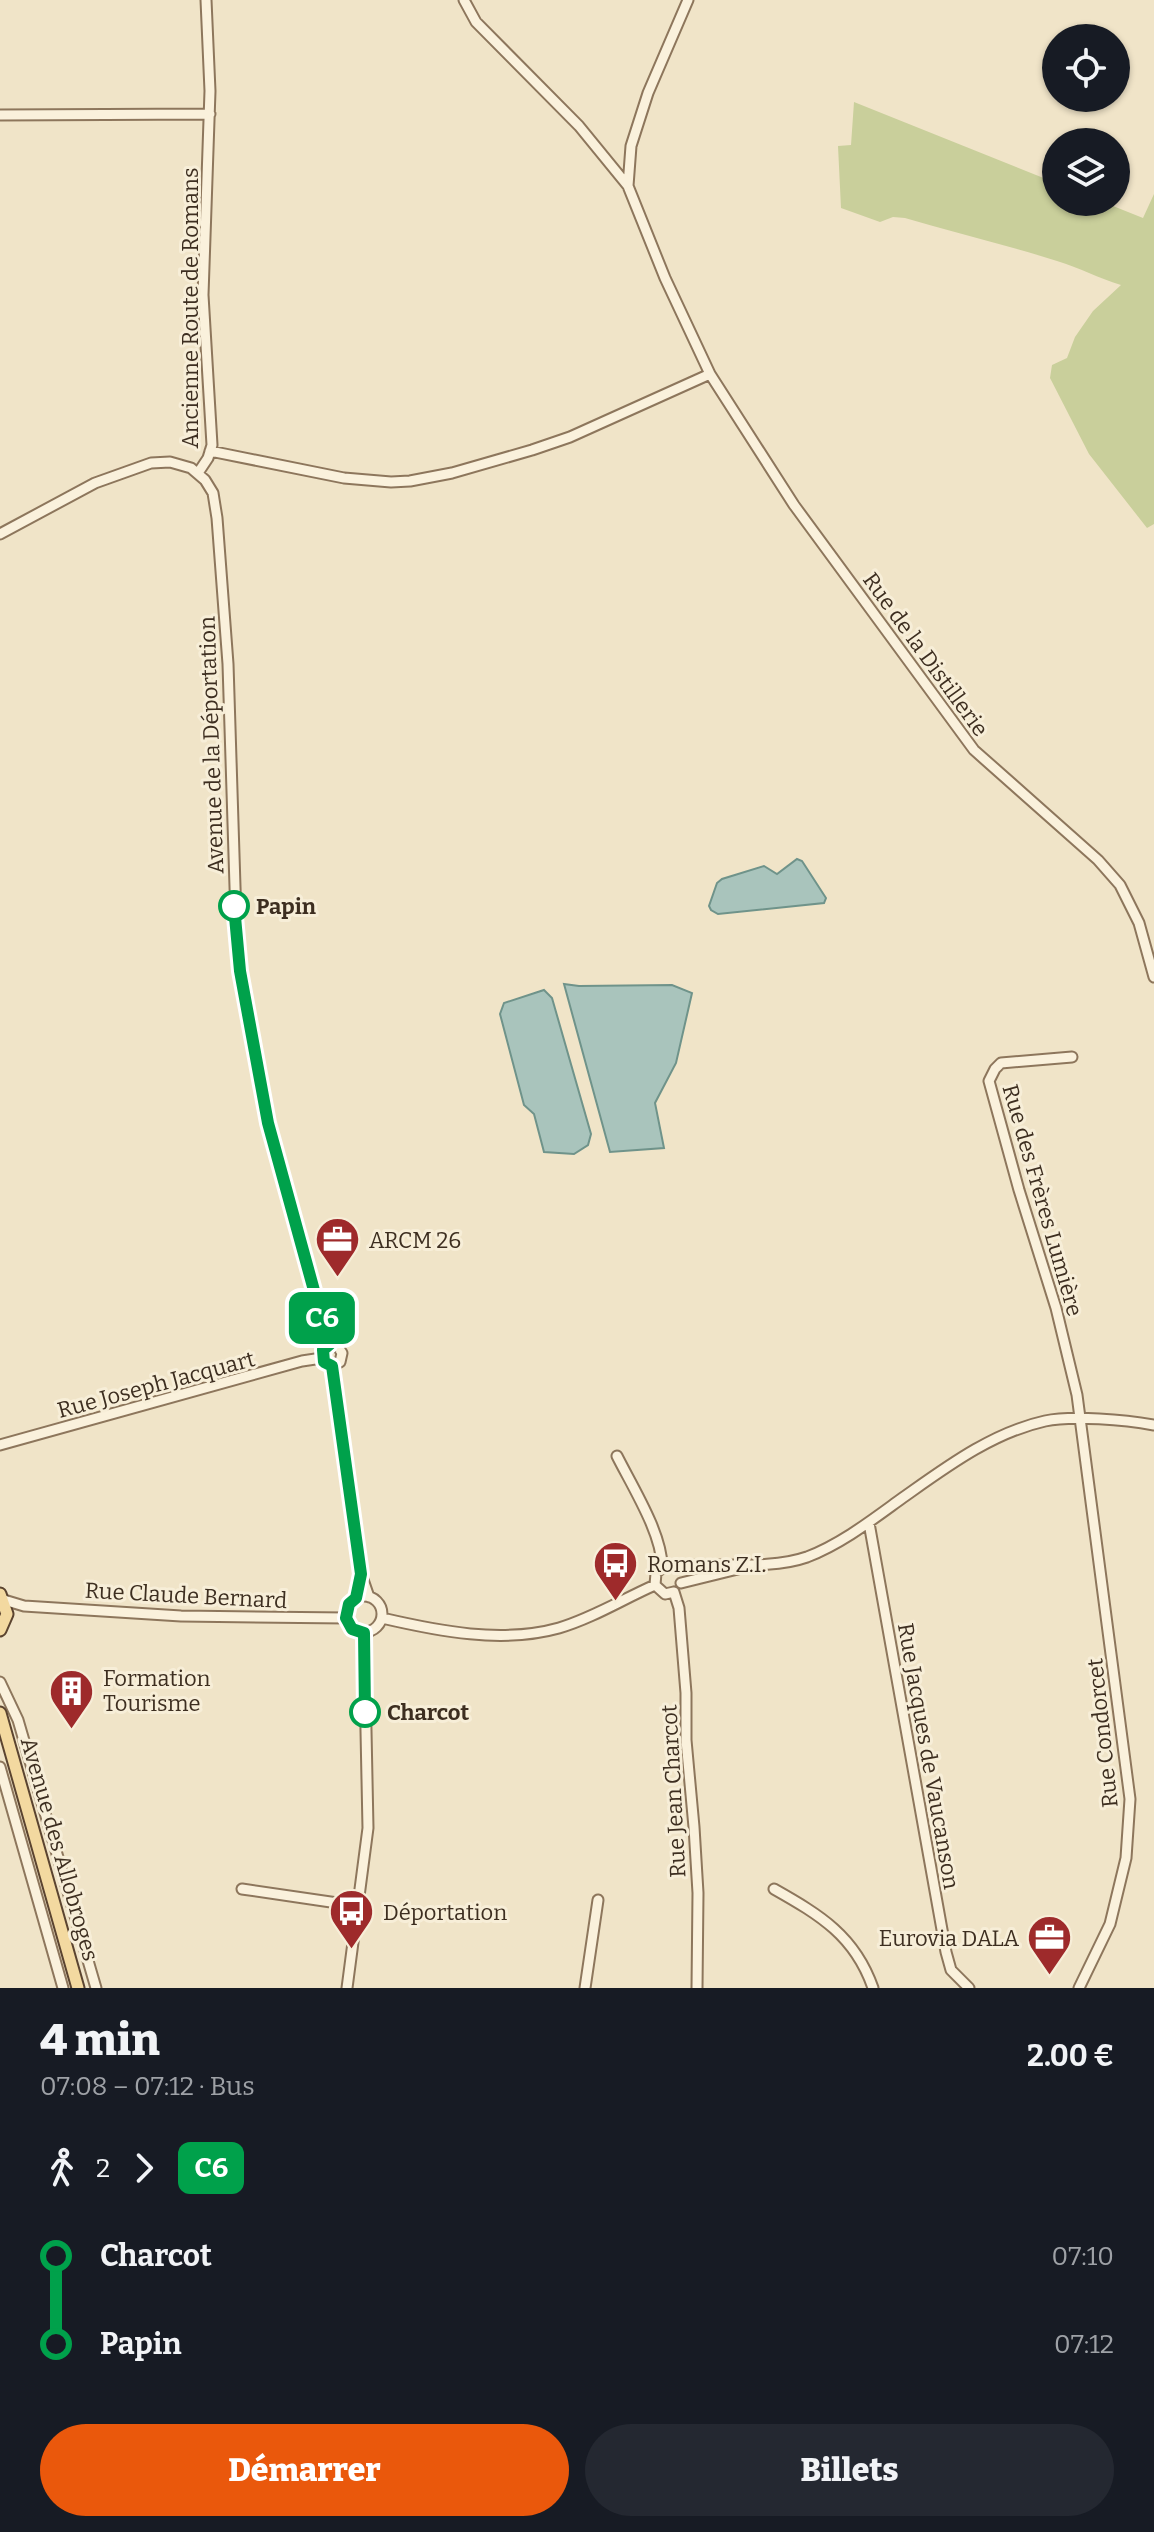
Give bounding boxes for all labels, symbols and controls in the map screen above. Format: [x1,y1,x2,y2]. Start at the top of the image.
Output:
map controls [1042,24,1130,216]
button: locate [1042,24,1130,112]
button: layers [1042,128,1130,216]
street label: Ancienne Route de Romans [177,168,204,448]
street label: Rue de la Distillerie [857,567,994,741]
street label: Avenue de la Déportation [194,616,229,874]
marker: Papin [219,891,249,921]
place label: Papin [256,893,316,920]
street label: Rue des Frères Lumière [996,1081,1089,1319]
office icon: ARCM 26 [314,1216,362,1279]
place label: ARCM 26 [369,1227,461,1254]
line badge: C6 [286,1292,358,1344]
text: C6 [305,1301,339,1334]
street label: Rue Joseph Jacquart [54,1345,258,1424]
bus stop icon: Romans Z.I. [592,1540,640,1603]
place label: Romans Z.I. [647,1551,766,1578]
street label: Rue Claude Bernard [84,1577,288,1614]
street label: Rue Jacques de Vaucanson [892,1621,965,1891]
street label: Rue Condorcet [1081,1657,1124,1809]
place label: Formation Tourisme [103,1665,211,1717]
building icon: Formation Tourisme [48,1667,96,1730]
marker: Charcot [350,1697,380,1727]
place label: Charcot [387,1699,469,1726]
street label: Rue Jean Charcot [655,1704,692,1878]
street label: Avenue des Allobroges [15,1734,104,1964]
bus stop icon: Déportation [328,1888,376,1951]
place label: Déportation [383,1899,507,1926]
office icon: Eurovia DALA [1026,1914,1074,1977]
place label: Eurovia DALA [879,1925,1019,1952]
text: 4 min [40,2014,160,2067]
text: 2.00 € [1027,2038,1114,2074]
text: 07:08 – 07:12 · Bus [40,2071,255,2102]
icon: walk [40,2146,84,2190]
icon: forward [122,2146,166,2190]
text: C6 [194,2151,228,2184]
text: 2 [96,2153,110,2184]
text: Charcot [100,2238,212,2274]
text: 07:10 [1052,2241,1114,2272]
text: Papin [100,2326,182,2362]
text: 07:12 [1054,2329,1114,2360]
button: Démarrer [40,2424,569,2516]
button: Billets [585,2424,1114,2516]

